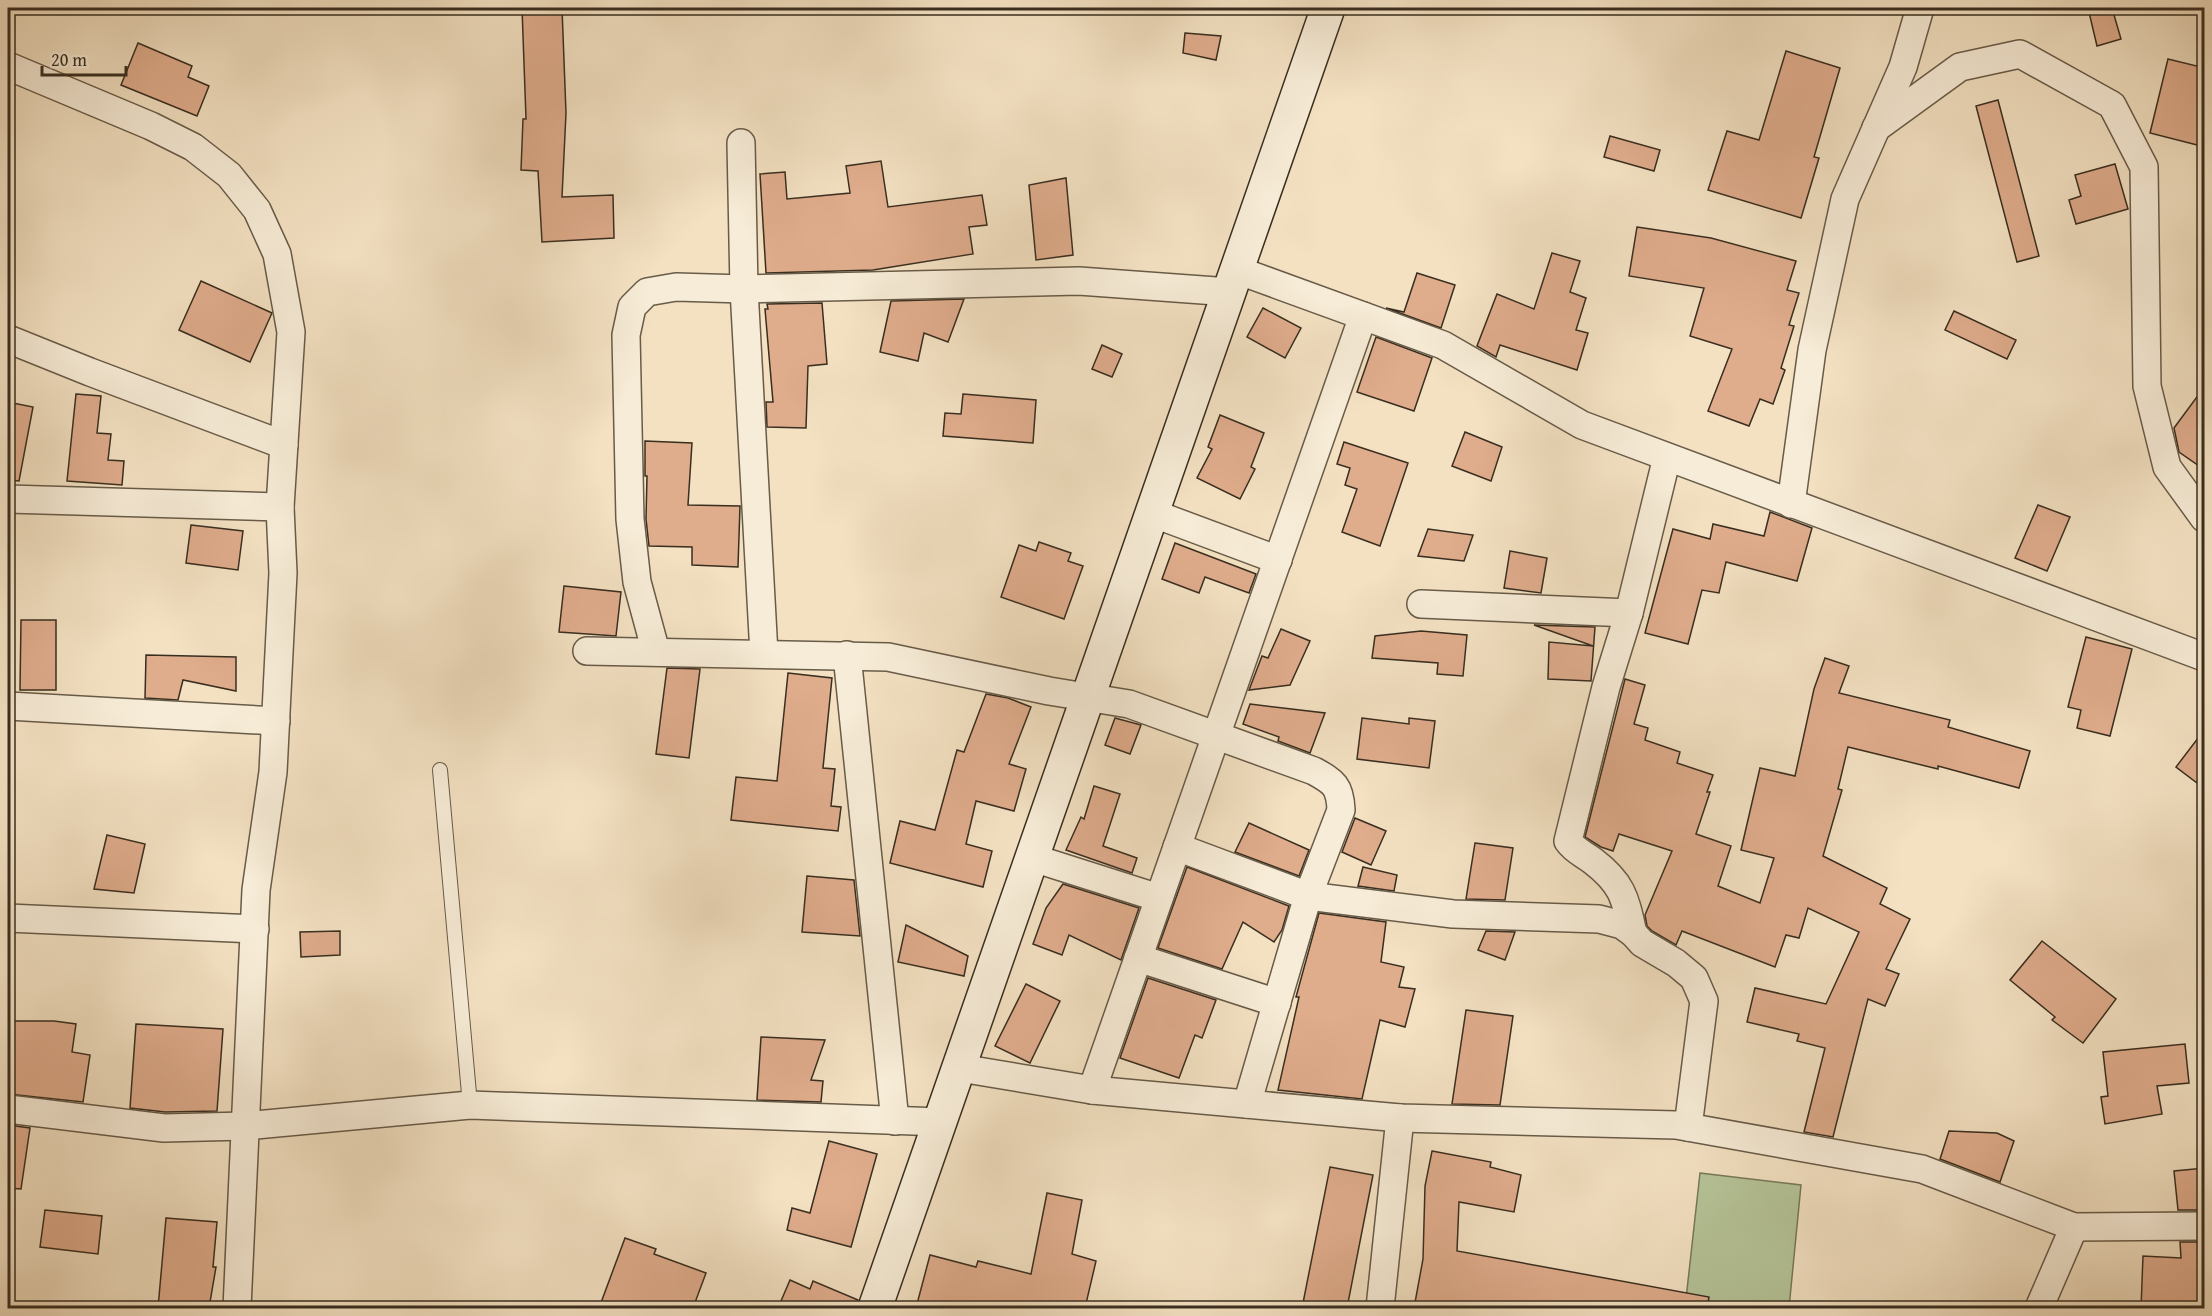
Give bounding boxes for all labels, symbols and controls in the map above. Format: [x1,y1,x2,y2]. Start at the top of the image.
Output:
scale bar [42,39,126,77]
text: 20 m [51,46,87,73]

